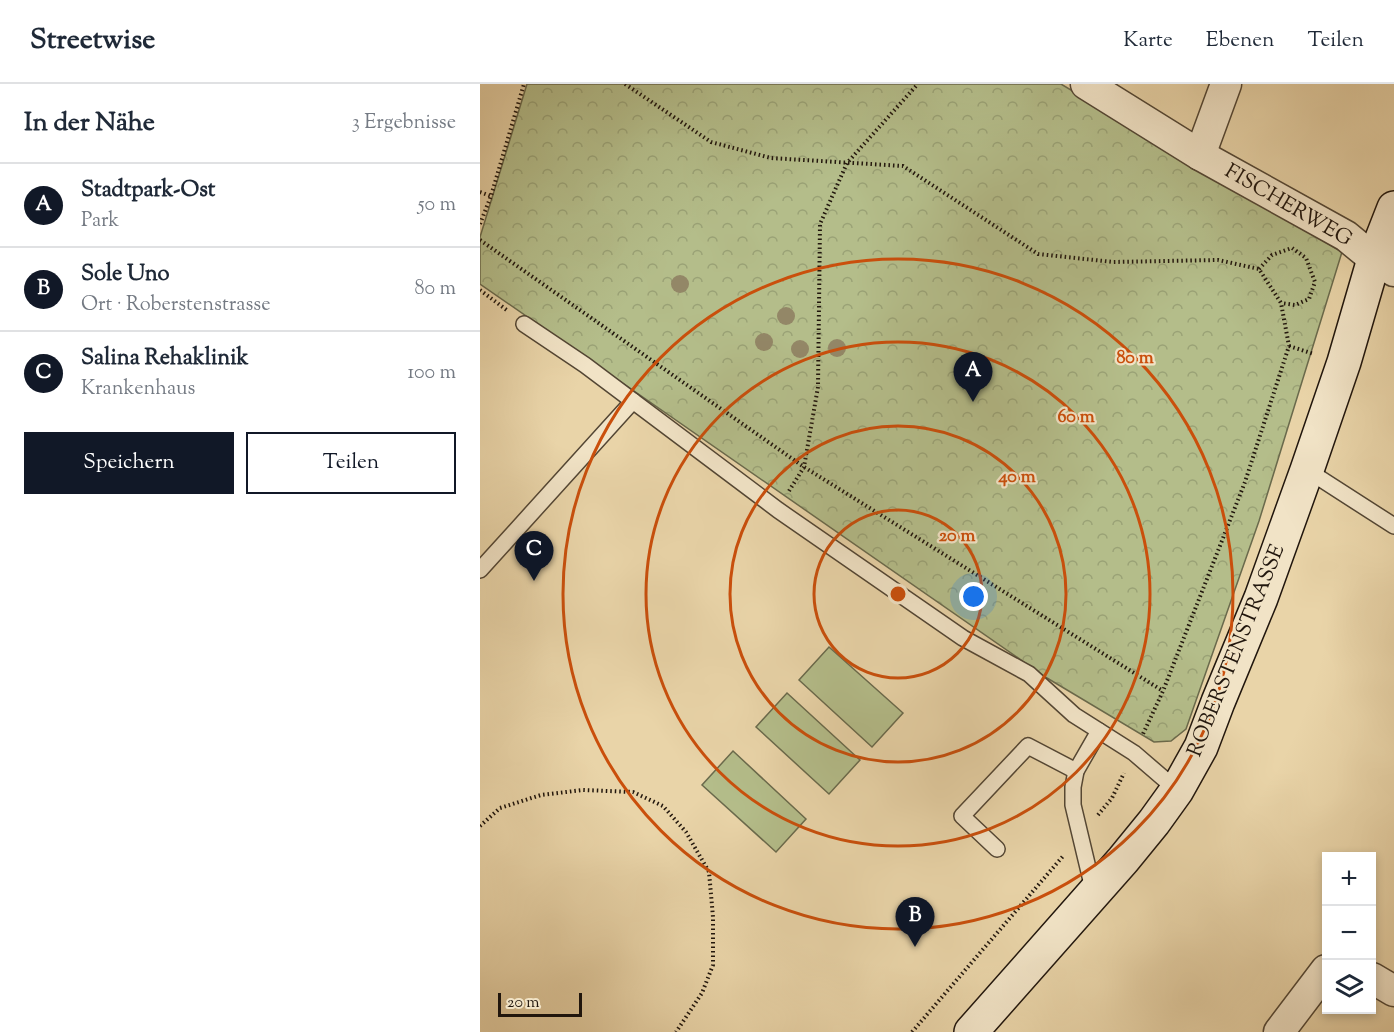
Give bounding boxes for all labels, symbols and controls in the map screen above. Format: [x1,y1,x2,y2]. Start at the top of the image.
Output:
text: Streetwise [30,21,155,61]
text: Karte [1123,26,1173,56]
text: Ebenen [1206,26,1274,56]
text: Teilen [1307,26,1364,56]
text: In der Nähe [24,105,155,142]
text: 3 Ergebnisse [352,109,456,138]
street label: FISCHERWEG [1219,157,1357,255]
text: Stadtpark-Ost [81,175,215,207]
text: A [35,191,52,220]
text: 50 m [418,191,456,220]
text: Park [81,207,119,236]
text: Sole Uno [81,259,170,291]
text: B [37,275,50,304]
text: 80 m [415,275,456,304]
text: Ort · Roberstenstrasse [81,291,271,320]
text: Salina Rehaklinik [81,343,248,375]
text: 80 m [1116,346,1154,372]
pin: A [954,352,992,402]
text: C [35,359,52,388]
text: 100 m [407,359,456,388]
text: Krankenhaus [81,375,195,404]
text: 60 m [1057,405,1095,431]
button: Speichern [24,432,234,494]
button: Teilen [246,432,456,494]
text: 40 m [997,465,1036,491]
text: 20 m [939,524,975,550]
pin: C [514,532,554,581]
street label: ROBERSTENSTRASSE [1181,540,1293,762]
your location [959,582,988,611]
centre of rings [888,584,908,604]
map controls [1322,852,1376,1014]
button: + [1322,852,1376,906]
pin: B [896,898,934,947]
button: − [1322,906,1376,960]
button: layers [1322,960,1376,1014]
scale bar [498,990,582,1018]
text: 20 m [507,992,540,1015]

